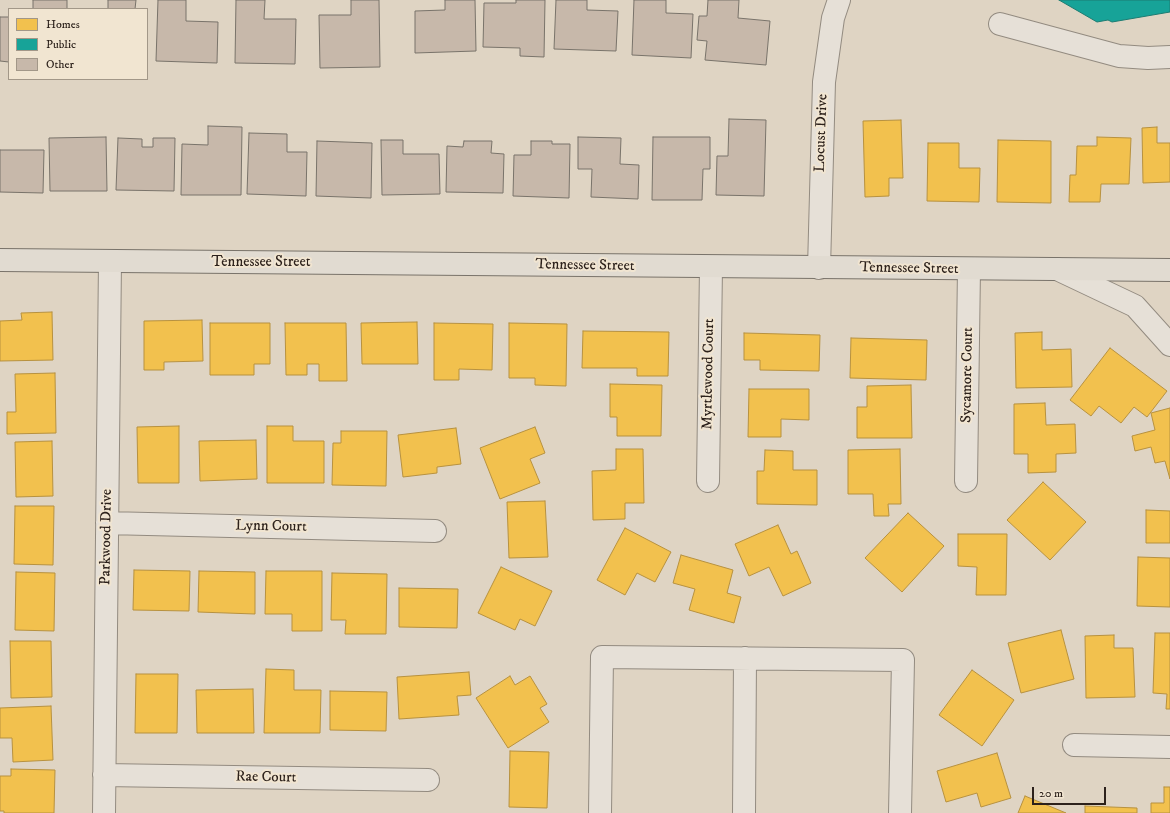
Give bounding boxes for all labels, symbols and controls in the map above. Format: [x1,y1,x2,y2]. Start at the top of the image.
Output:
legend [8,8,148,80]
text: Homes [46,17,80,32]
text: Public [46,37,76,52]
text: Other [46,57,74,72]
street label: Locust Drive [812,94,832,172]
street label: Tennessee Street [211,254,311,272]
street label: Tennessee Street [535,256,635,276]
street label: Tennessee Street [859,259,959,279]
street label: Myrtlewood Court [699,318,719,430]
street label: Sycamore Court [958,327,978,423]
street label: Parkwood Drive [97,489,117,585]
street label: Lynn Court [235,517,307,537]
street label: Rae Court [236,768,296,788]
scale bar [1034,779,1108,805]
text: 20 m [1039,786,1063,801]

